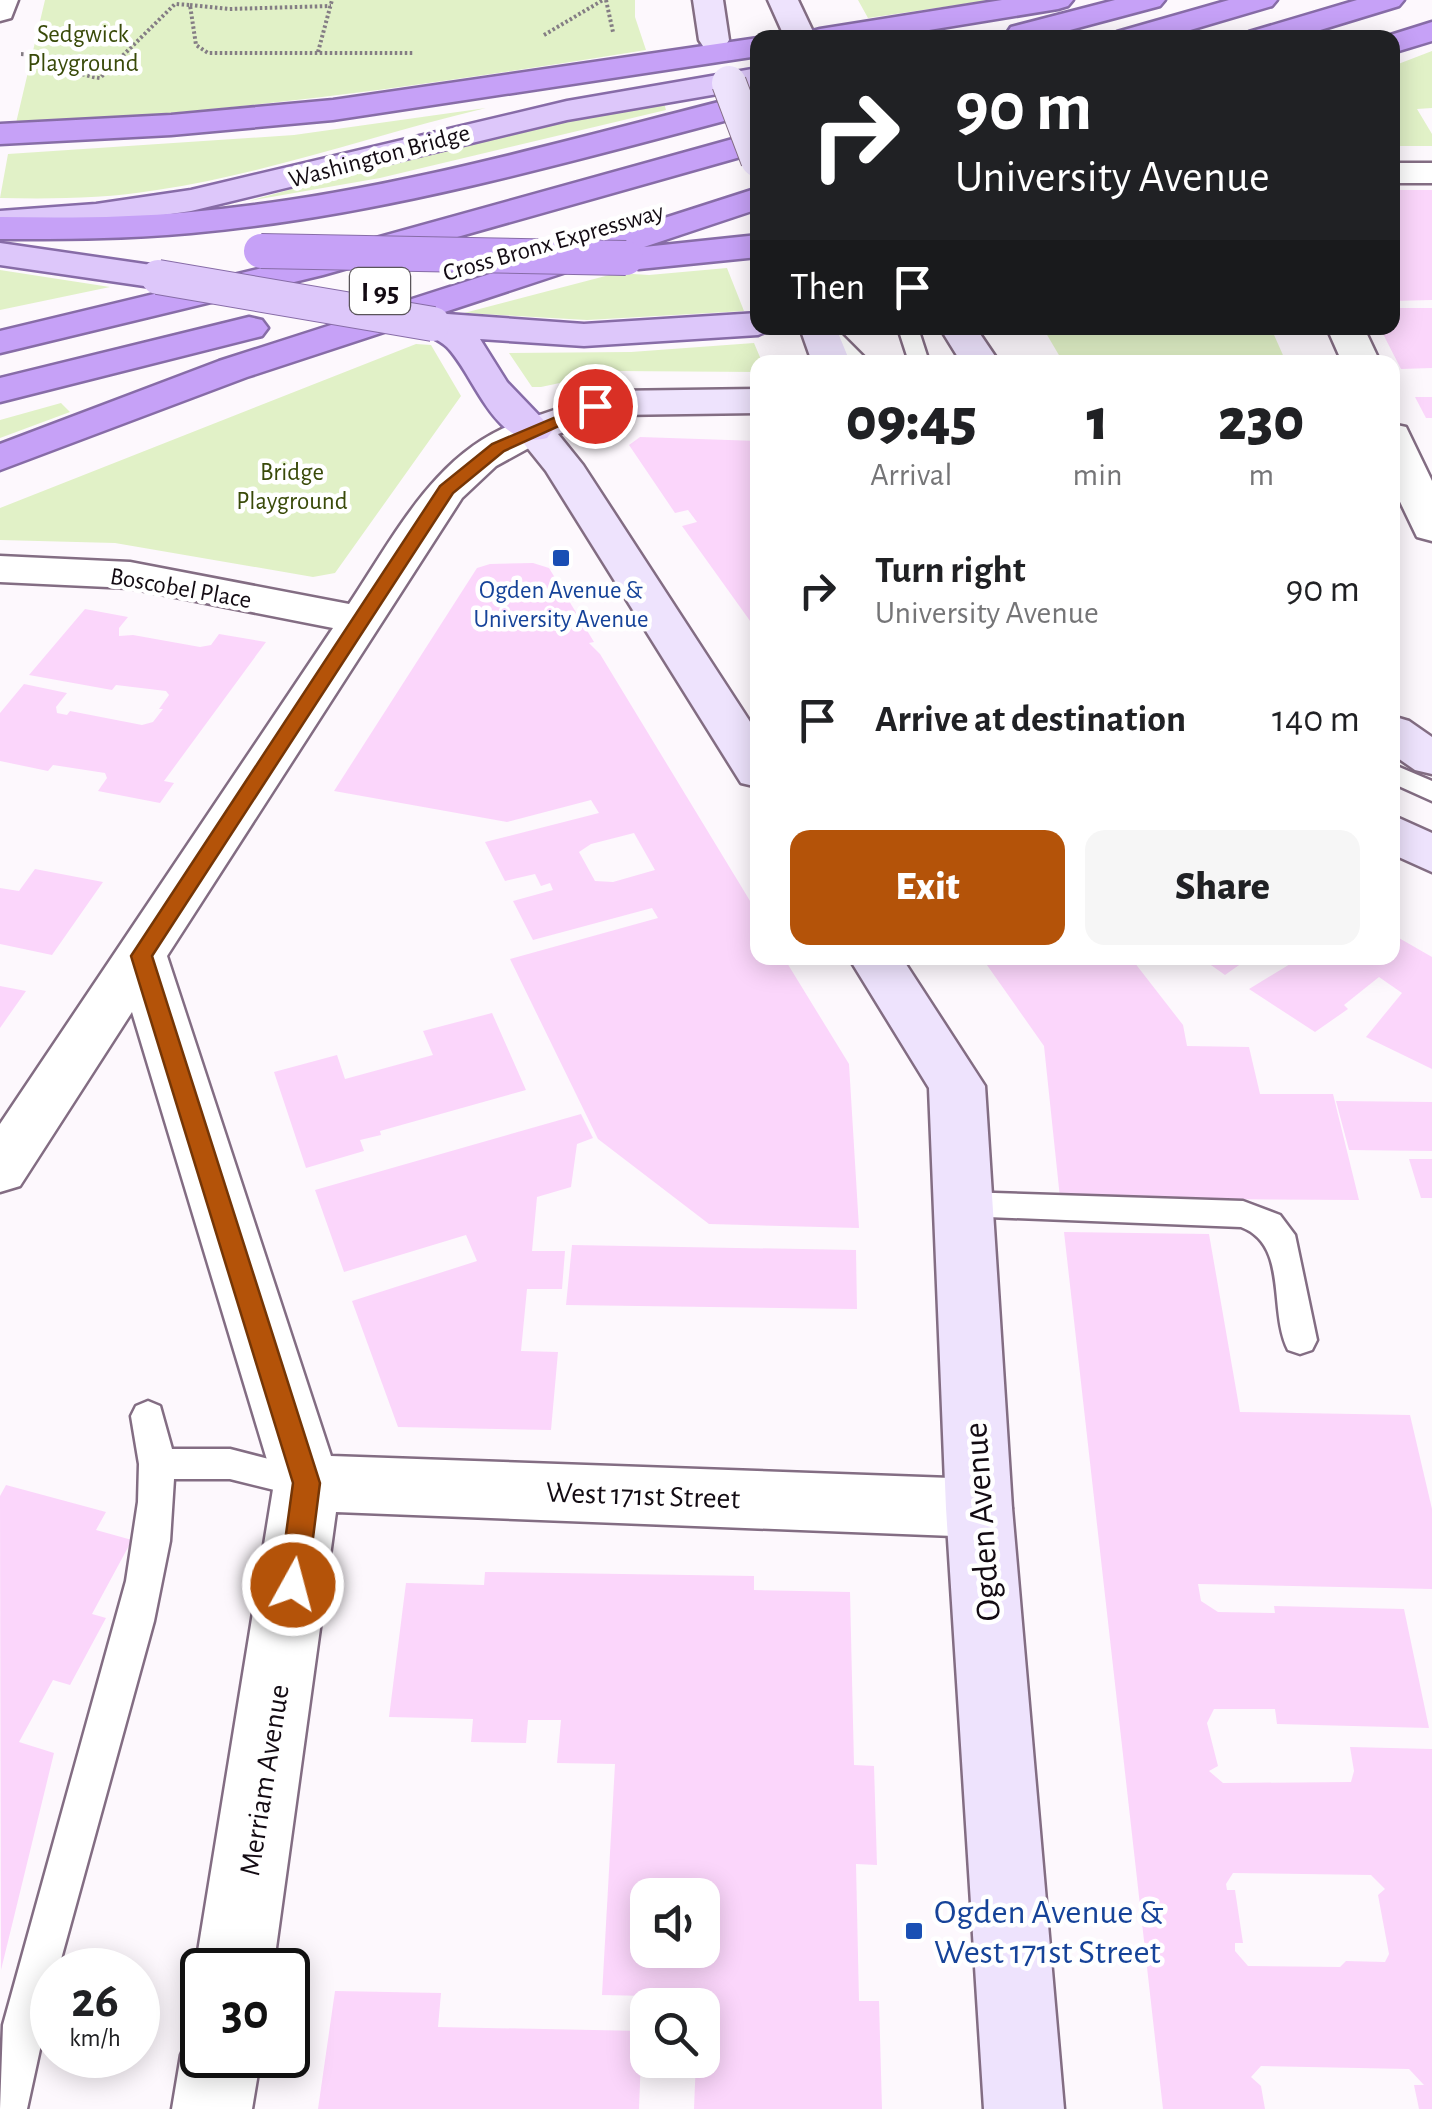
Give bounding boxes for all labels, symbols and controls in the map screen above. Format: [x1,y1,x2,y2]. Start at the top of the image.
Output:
park label: Sedgwick Playground [27,22,139,76]
icon: right [790,70,920,200]
text: 90 m [955,73,1092,143]
street label: Washington Bridge [286,120,473,193]
text: University Avenue [955,155,1270,200]
street label: Cross Bronx Expressway [440,199,667,286]
icon: arrive [885,260,940,315]
road number: I 95 [350,268,410,314]
text: Then [790,269,865,307]
pin [553,364,638,449]
icon: arrive [568,379,623,434]
text: 09:45 [846,391,977,451]
text: 1 [1086,391,1109,451]
text: 230 [1218,391,1304,451]
text: Arrival [870,459,952,491]
text: min [1073,459,1122,491]
text: m [1248,459,1274,491]
park label: Bridge Playground [236,460,348,514]
marker: Ogden Avenue & University Avenue [550,547,572,569]
text: Turn right [875,552,1025,590]
icon: right [790,563,845,618]
street label: Boscobel Place [108,564,253,613]
text: 90 m [1285,571,1360,609]
place label: Ogden Avenue & University Avenue [474,578,648,632]
text: University Avenue [875,597,1099,629]
icon: arrive [790,693,845,748]
text: Arrive at destination [875,701,1186,739]
text: 140 m [1272,701,1360,739]
button: Exit [790,830,1065,945]
button: Share [1085,830,1360,945]
street label: Ogden Avenue [958,1421,1007,1623]
street label: West 171st Street [545,1478,741,1514]
position arrow [241,1533,345,1637]
street label: Merriam Avenue [235,1682,295,1878]
map controls [630,1878,720,2078]
button: sound [630,1878,720,1968]
place label: Ogden Avenue & West 171st Street [934,1895,1163,1970]
marker: Ogden Avenue & West 171st Street [903,1920,925,1942]
speed limit sign: 30 [180,1948,310,2078]
text: 26 [71,1976,119,2026]
button: search [630,1988,720,2078]
text: km/h [69,2026,121,2051]

